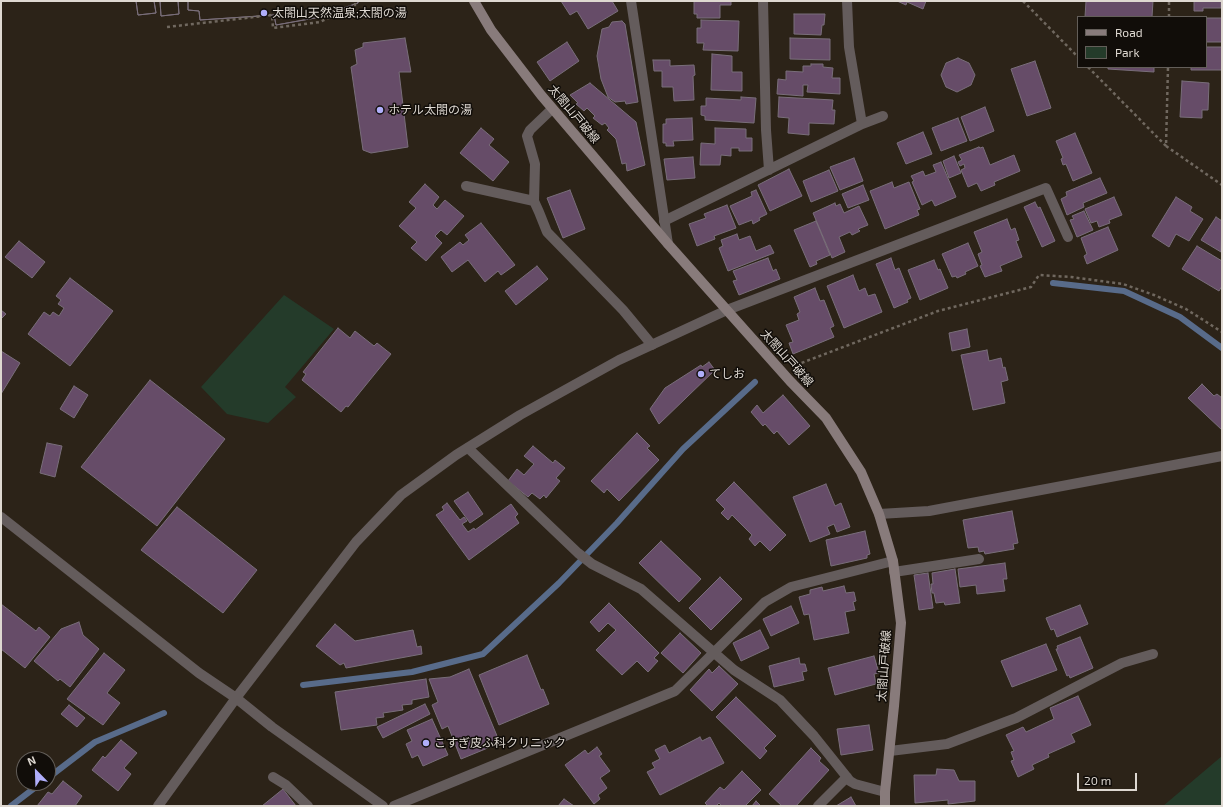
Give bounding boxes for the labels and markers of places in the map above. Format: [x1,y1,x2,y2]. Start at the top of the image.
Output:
place label: 太閤山天然温泉;太閤の湯 [272,6,407,20]
marker: 太閤山天然温泉;太閤の湯 [259,8,269,18]
place label: ホテル太閤の湯 [388,103,472,117]
marker: ホテル太閤の湯 [375,105,385,115]
place label: てしお [709,367,745,381]
marker: てしお [696,369,706,379]
place label: こすぎ皮ふ科クリニック [434,736,566,750]
marker: こすぎ皮ふ科クリニック [421,738,431,748]

